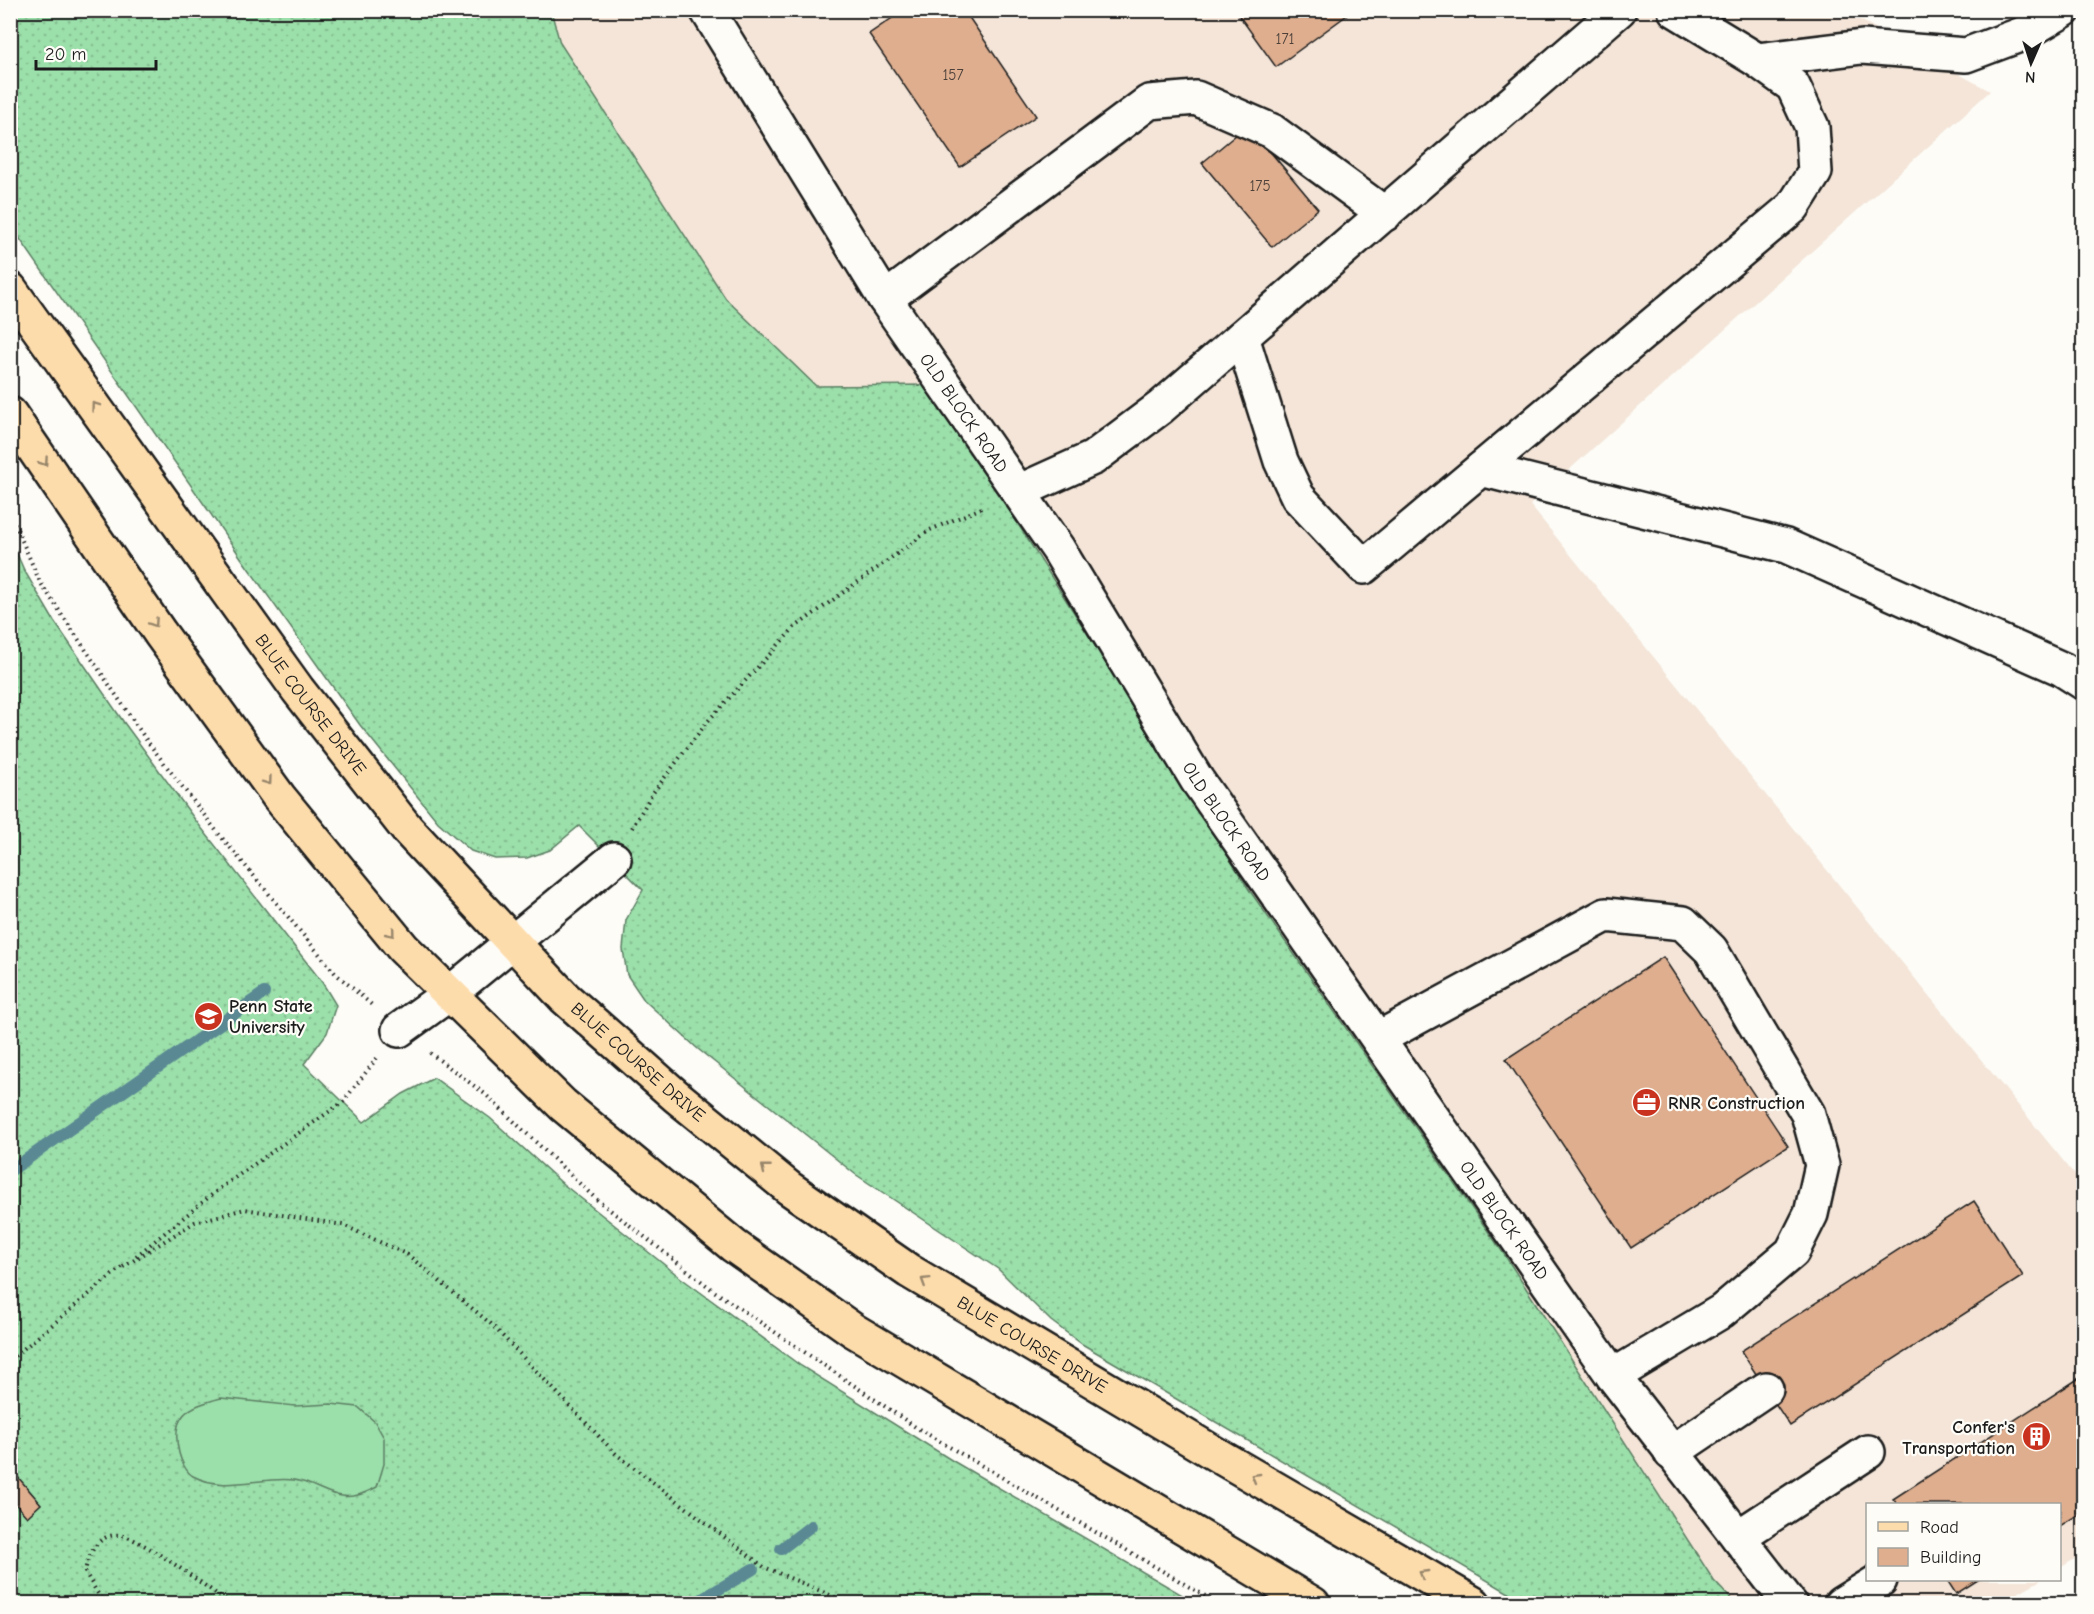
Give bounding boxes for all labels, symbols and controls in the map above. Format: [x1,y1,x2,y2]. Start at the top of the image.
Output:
house number: 171 [1276,30,1295,48]
scale bar [36,33,156,71]
north arrow [2001,33,2061,93]
text: 20 m [45,44,86,65]
house number: 157 [942,66,964,84]
text: N [2025,68,2036,86]
house number: 175 [1249,177,1271,195]
street label: OLD BLOCK ROAD [915,350,1012,477]
one-way arrow [91,402,102,413]
one-way arrow [37,455,48,466]
one-way arrow [146,617,157,628]
street label: BLUE COURSE DRIVE [250,630,371,779]
street label: OLD BLOCK ROAD [1178,758,1275,886]
one-way arrow [261,775,272,786]
one-way arrow [383,926,394,937]
place label: Penn State University [229,996,313,1038]
street label: BLUE COURSE DRIVE [566,998,709,1127]
school or university icon: Penn State University [192,1000,224,1032]
office icon: RNR Construction [1631,1087,1663,1119]
place label: RNR Construction [1668,1093,1805,1114]
street label: OLD BLOCK ROAD [1455,1157,1553,1284]
one-way arrow [761,1165,772,1176]
one-way arrow [920,1277,931,1288]
street label: BLUE COURSE DRIVE [953,1292,1111,1398]
place label: Confer's Transportation [1902,1417,2015,1459]
building icon: Confer's Transportation [2020,1421,2052,1453]
one-way arrow [1251,1472,1261,1484]
legend [1866,1503,2061,1581]
text: Road [1920,1517,1959,1538]
text: Building [1920,1547,1982,1568]
one-way arrow [1419,1570,1429,1582]

